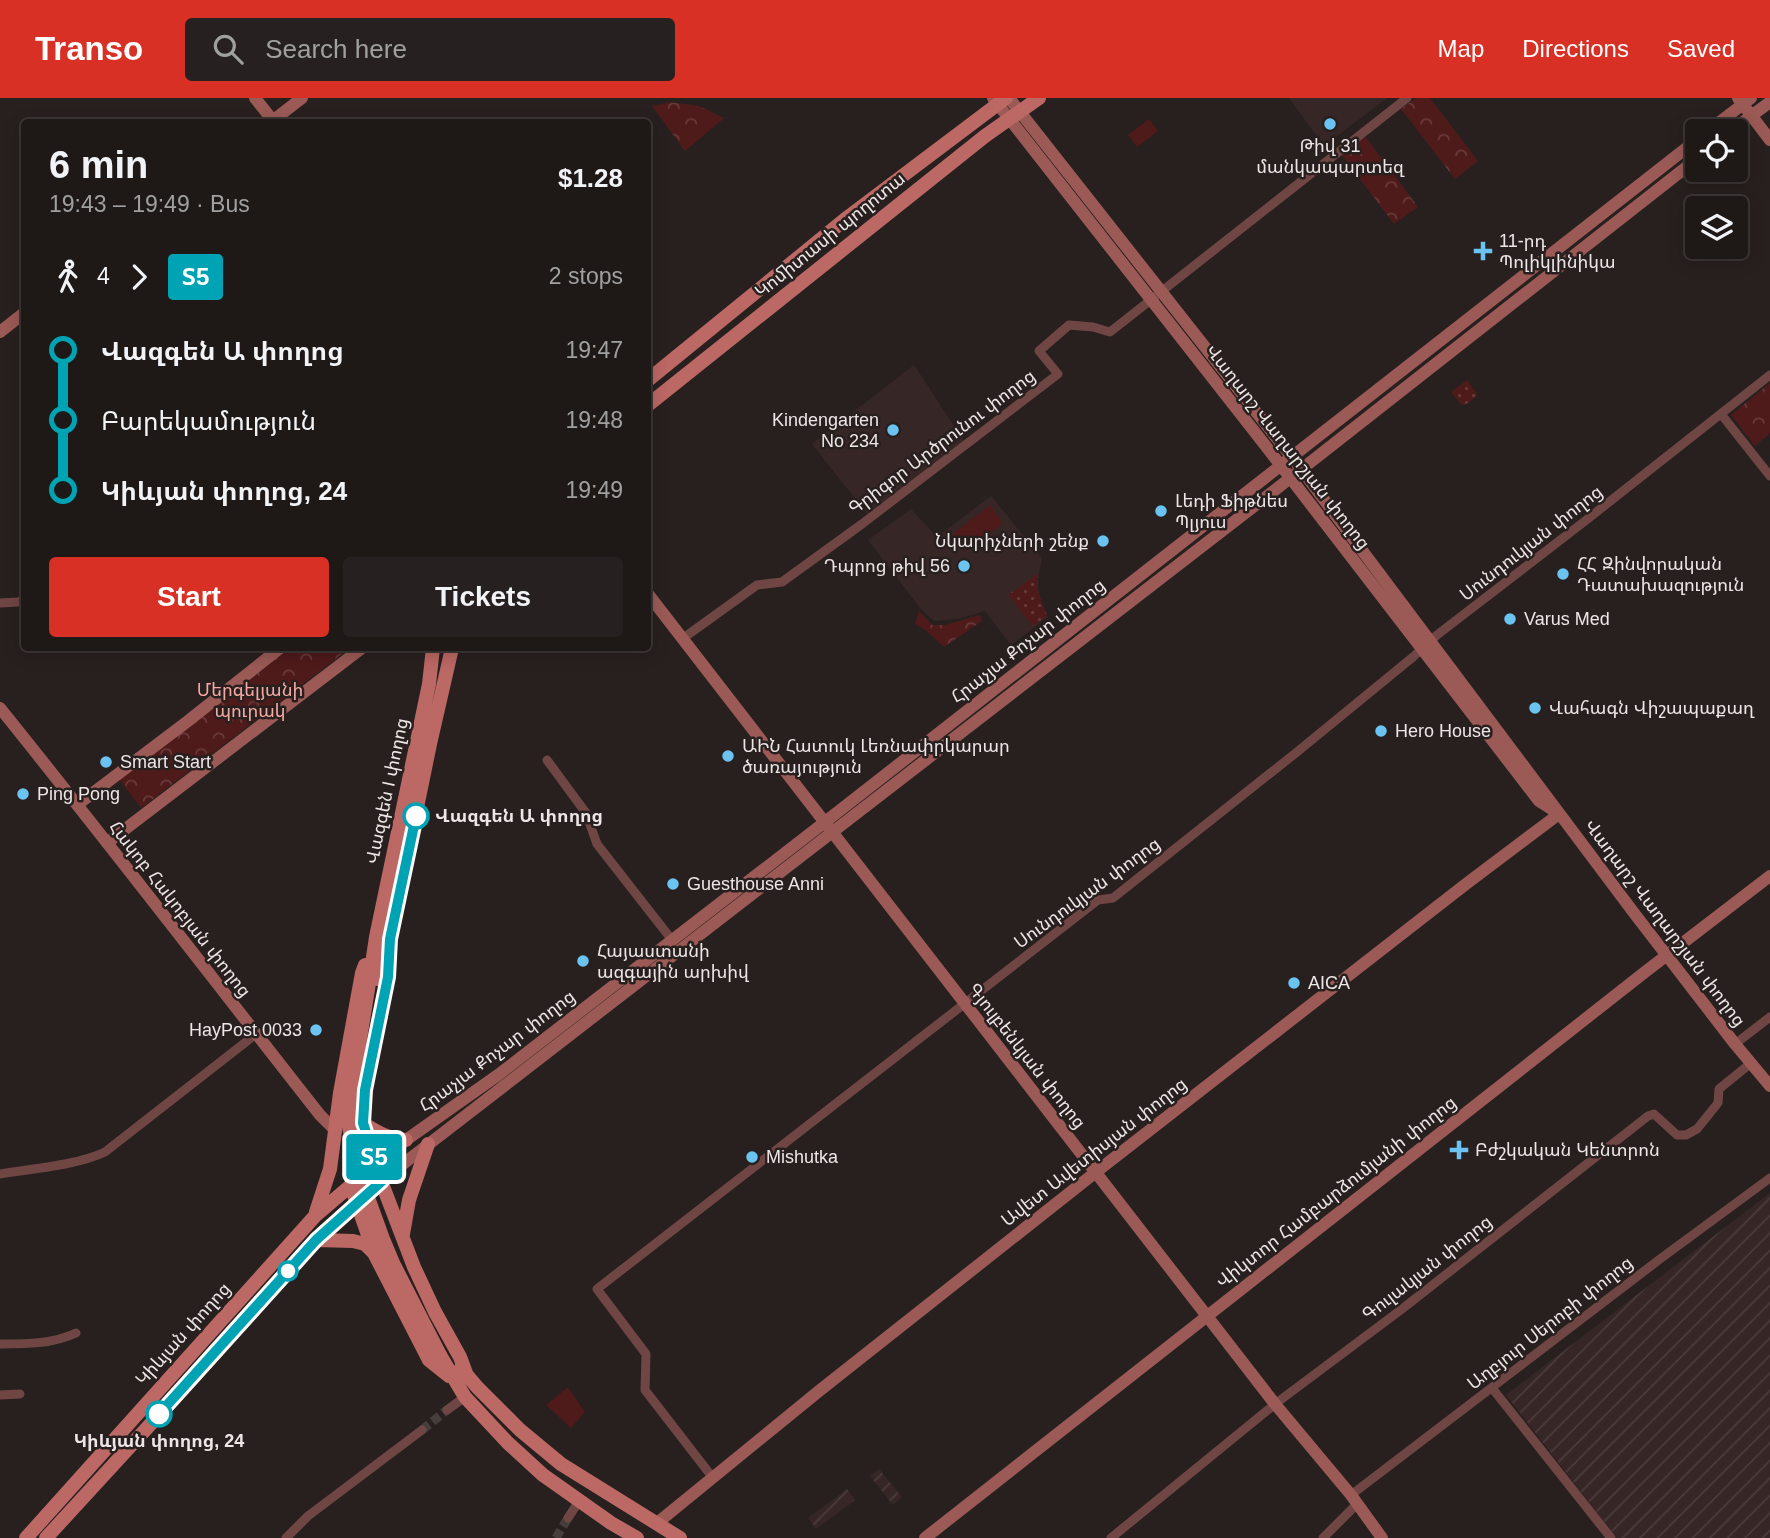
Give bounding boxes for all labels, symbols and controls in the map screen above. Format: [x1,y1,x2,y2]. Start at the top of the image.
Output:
search box [185,18,675,81]
text: Transo [35,30,143,67]
icon: search [209,30,247,68]
text: Search here [265,34,407,64]
text: Map [1438,35,1484,62]
text: Directions [1522,35,1629,62]
text: Saved [1667,35,1735,62]
marker: Թիվ 31 մանկապարտեզ [1322,116,1338,132]
map controls [1685,119,1748,259]
button: locate [1685,119,1748,182]
place label: Թիվ 31 մանկապարտեզ [1256,136,1405,177]
text: 6 min [49,144,148,186]
text: $1.28 [558,163,623,193]
street label: Կոմիտասի պողոտա [751,168,909,302]
text: 19:43 – 19:49 · Bus [49,191,250,217]
button: layers [1685,196,1748,259]
place label: 11-րդ Պոլիկլինիկա [1499,231,1616,272]
marker: 11-րդ Պոլիկլինիկա [1473,241,1493,261]
icon: walk [49,258,87,296]
icon: forward [120,258,158,296]
text: 4 [97,263,110,289]
text: Տ5 [182,263,209,290]
text: 2 stops [549,263,623,289]
text: Վազգեն Ա փողոց [101,336,344,366]
text: 19:47 [565,337,623,363]
street label: Վաղարշ Վաղարշյան փողոց [1202,341,1374,553]
street label: Գրիգոր Արծրունու փողոց [845,365,1039,519]
text: Բարեկամություն [101,406,316,436]
text: 19:48 [565,407,623,433]
place label: Kindengarten No 234 [772,410,879,451]
marker: Kindengarten No 234 [885,422,901,438]
text: Կիևյան փողոց, 24 [101,476,347,506]
text: 19:49 [565,477,623,503]
street label: Սունդուկյան փողոց [1456,481,1606,605]
place label: Լեդի Ֆիթնես Պլյուս [1175,491,1288,532]
marker: Լեդի Ֆիթնես Պլյուս [1153,503,1169,519]
place label: Նկարիչների շենք [935,531,1089,551]
marker: Նկարիչների շենք [1095,533,1111,549]
place label: ՀՀ Զինվորական Դատախազություն [1577,554,1744,595]
place label: Դպրոց թիվ 56 [824,556,950,576]
button: Start [49,557,329,637]
button: Tickets [343,557,623,637]
marker: Դպրոց թիվ 56 [956,558,972,574]
marker: ՀՀ Զինվորական Դատախազություն [1555,566,1571,582]
street label: Հրաչյա Քոչար փողոց [947,575,1109,707]
place label: Varus Med [1524,609,1610,629]
marker: Varus Med [1502,611,1518,627]
park label: Մերգելյանի պուրակ [197,680,303,721]
place label: Վահագն Վիշապաքաղ [1549,698,1755,718]
marker: Վահագն Վիշապաքաղ [1527,700,1543,716]
street label: Վազգեն I փողոց [362,716,412,866]
place label: Hero House [1395,721,1491,741]
marker: Hero House [1373,723,1389,739]
place label: ԱԻՆ Հատուկ Լեռնափրկարար ծառայություն [742,736,1010,777]
marker: ԱԻՆ Հատուկ Լեռնափրկարար ծառայություն [720,748,736,764]
place label: Smart Start [120,752,211,772]
marker: Smart Start [98,754,114,770]
place label: Ping Pong [37,784,120,804]
marker: Ping Pong [15,786,31,802]
marker: Վազգեն Ա փողոց [403,803,429,829]
place label: Վազգեն Ա փողոց [435,806,603,826]
street label: Վաղարշ Վաղարշյան փողոց [1581,816,1749,1030]
street label: Հակոբ Հակոբյան փողոց [105,817,255,1001]
street label: Սունդուկյան փողոց [1010,833,1164,953]
place label: Guesthouse Anni [687,874,824,894]
marker: Guesthouse Anni [665,876,681,892]
place label: Հայաստանի ազգային արխիվ [597,941,750,982]
marker: Հայաստանի ազգային արխիվ [575,953,591,969]
place label: AICA [1308,973,1350,993]
marker: AICA [1286,975,1302,991]
street label: Գյուլբենկյան փողոց [964,980,1090,1132]
street label: Հրաչյա Քոչար փողոց [415,986,579,1116]
place label: HayPost 0033 [189,1020,302,1040]
marker: HayPost 0033 [308,1022,324,1038]
street label: Ավետ Ավետիսյան փողոց [997,1073,1191,1231]
street label: Վիկտոր Համբարձումյանի փողոց [1212,1092,1460,1292]
line badge: Տ5 [342,1134,406,1180]
marker: Բժշկական Կենտրոն [1449,1140,1469,1160]
place label: Բժշկական Կենտրոն [1475,1140,1660,1160]
text: Տ5 [360,1143,388,1170]
place label: Mishutka [766,1147,839,1167]
marker: Mishutka [744,1149,760,1165]
street label: Գուլակյան փողոց [1358,1211,1496,1325]
street label: Աղբյուր Սերոբի փողոց [1463,1252,1637,1394]
unlabelled marker [278,1261,298,1281]
street label: Կիևյան փողոց [132,1279,234,1389]
marker: Կիևյան փողոց, 24 [146,1401,172,1427]
place label: Կիևյան փողոց, 24 [74,1431,244,1451]

